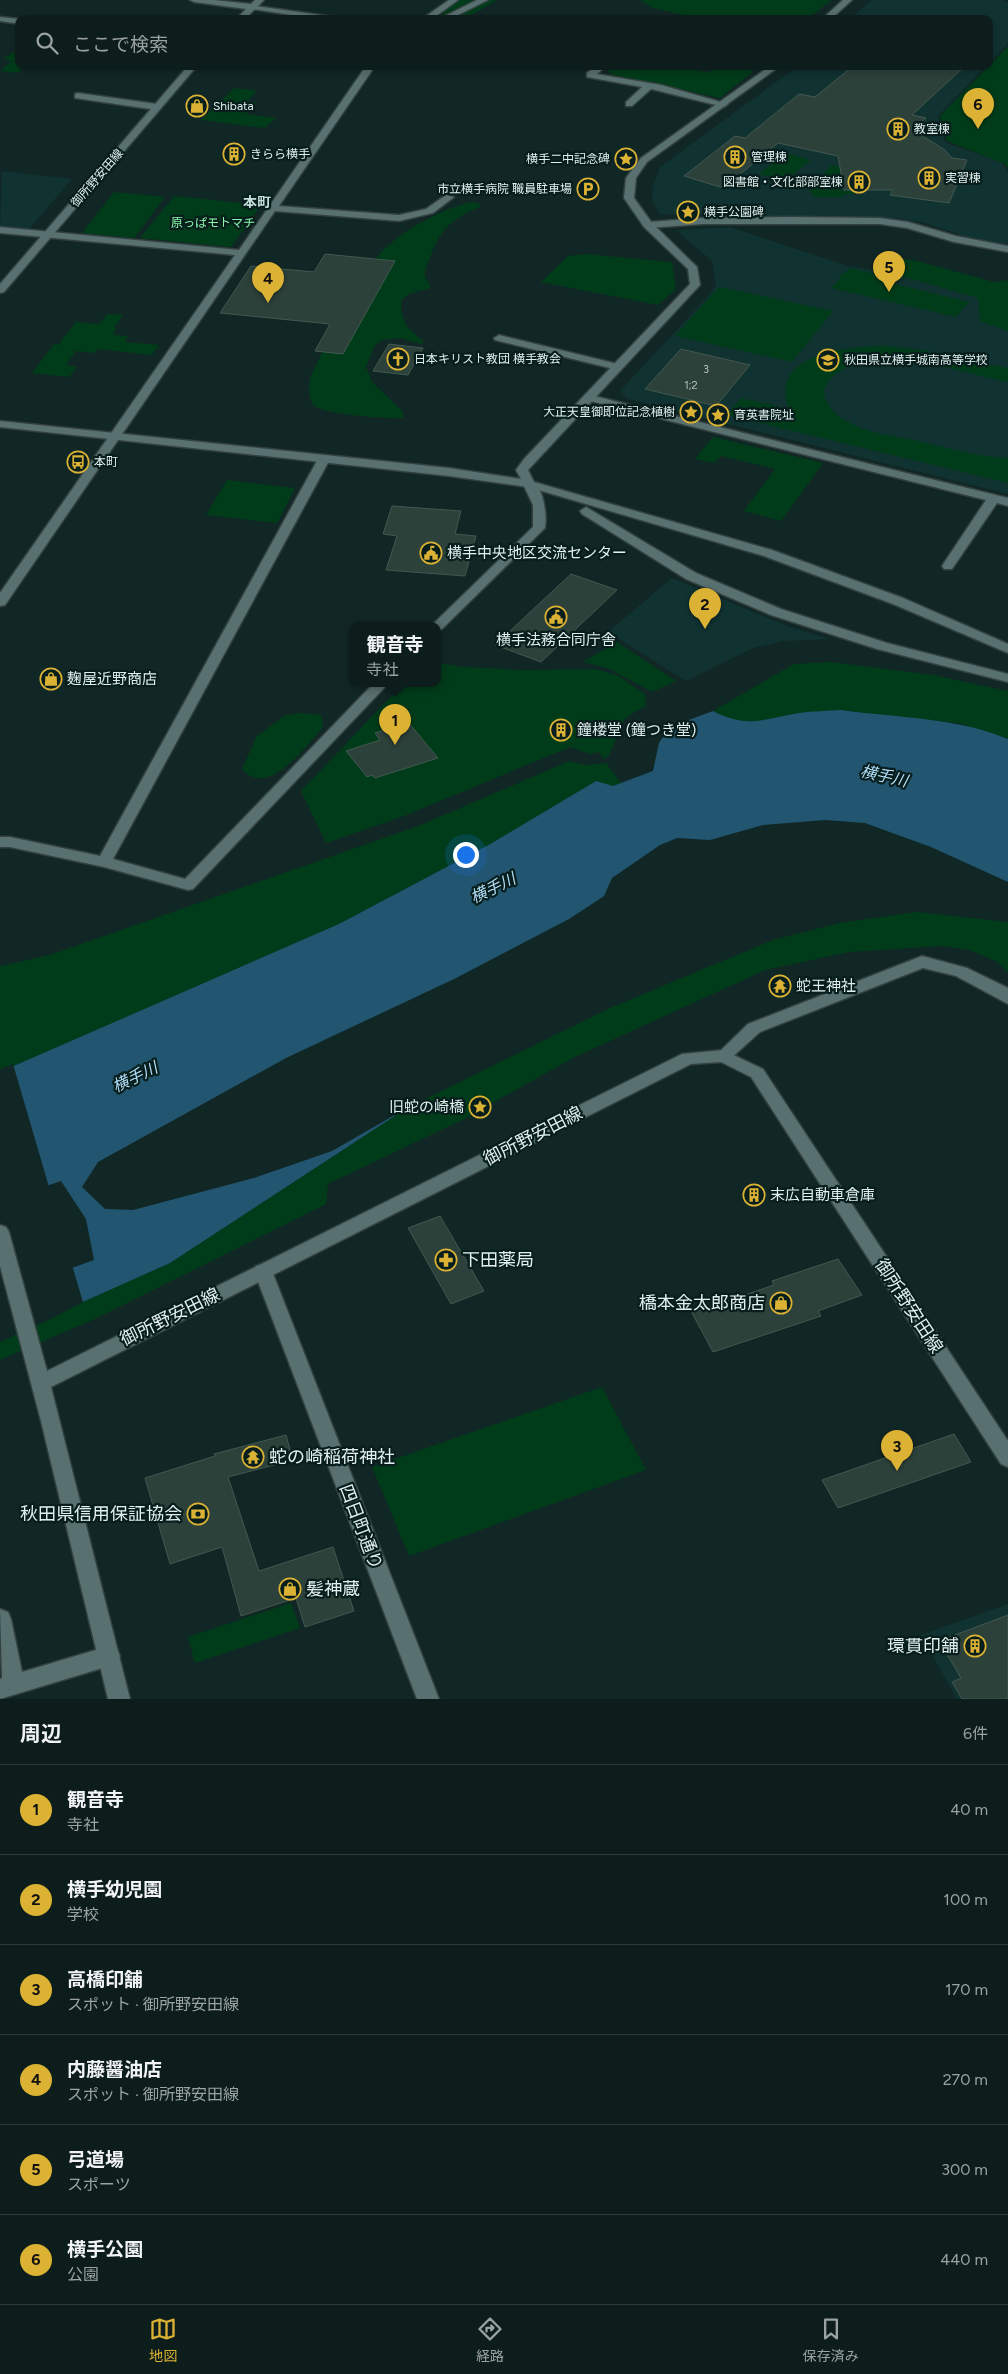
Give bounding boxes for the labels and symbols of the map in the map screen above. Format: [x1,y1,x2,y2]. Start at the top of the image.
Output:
pin: 6 [962,88,994,129]
shop icon: Shibata [185,94,209,118]
place label: Shibata [213,99,254,113]
building icon: 教室棟 [886,117,910,141]
place label: 教室棟 [914,122,950,136]
building icon: きらら横手 [222,142,246,166]
building icon: 管理棟 [723,145,747,169]
street label: 御所野安田線 [68,146,126,210]
place label: きらら横手 [250,147,310,161]
place icon: 横手二中記念碑 [614,147,638,171]
place label: 管理棟 [751,150,787,164]
place label: 横手二中記念碑 [526,152,610,166]
building icon: 実習棟 [917,166,941,190]
building icon: 図書館・文化部部室棟 [847,170,871,194]
place label: 実習棟 [945,171,981,185]
place label: 図書館・文化部部室棟 [723,175,843,189]
parking icon: 市立横手病院 職員駐車場 [576,177,600,201]
place label: 市立横手病院 職員駐車場 [437,182,572,196]
district label: 本町 [243,194,271,211]
place icon: 横手公園碑 [676,200,700,224]
place label: 横手公園碑 [704,205,764,219]
park label: 原っぱモトマチ [171,216,255,230]
pin: 5 [873,251,905,292]
pin: 4 [252,262,284,303]
church icon: 日本キリスト教団 横手教会 [386,347,410,371]
school or university icon: 秋田県立横手城南高等学校 [816,348,840,372]
place label: 日本キリスト教団 横手教会 [414,352,561,366]
place label: 秋田県立横手城南高等学校 [844,353,988,367]
house number: 3 [703,363,709,376]
house number: 1;2 [684,379,698,392]
place icon: 大正天皇御即位記念植樹 [679,400,703,424]
place icon: 育英書院址 [706,403,730,427]
place label: 大正天皇御即位記念植樹 [543,405,675,419]
place label: 育英書院址 [734,408,794,422]
bus stop icon: 本町 [66,450,90,474]
place label: 本町 [94,455,118,469]
public building icon: 横手中央地区交流センター [419,541,443,565]
place label: 横手中央地区交流センター [447,544,627,562]
pin: 2 [689,588,721,629]
public building icon: 横手法務合同庁舎 [544,605,568,629]
place label: 横手法務合同庁舎 [496,631,616,649]
shop icon: 麹屋近野商店 [39,667,63,691]
place label: 麹屋近野商店 [67,670,157,688]
pin: 1 [379,704,411,745]
building icon: 鐘楼堂 (鐘つき堂) [549,718,573,742]
place label: 鐘楼堂 (鐘つき堂) [577,721,696,739]
water label: 横手川 [858,761,911,791]
your location [453,842,479,868]
water label: 横手川 [467,868,521,907]
temple icon: 蛇王神社 [768,974,792,998]
place label: 蛇王神社 [796,977,856,995]
water label: 横手川 [109,1057,163,1096]
place icon: 旧蛇の崎橋 [468,1095,492,1119]
place label: 旧蛇の崎橋 [389,1098,464,1116]
street label: 御所野安田線 [480,1102,586,1170]
building icon: 末広自動車倉庫 [742,1183,766,1207]
place label: 末広自動車倉庫 [770,1186,875,1204]
pharmacy icon: 下田薬局 [434,1248,458,1272]
place label: 下田薬局 [462,1249,534,1271]
street label: 御所野安田線 [870,1255,948,1357]
street label: 御所野安田線 [117,1283,223,1351]
shop icon: 橋本金太郎商店 [769,1291,793,1315]
place label: 橋本金太郎商店 [639,1292,765,1314]
pin: 3 [881,1430,913,1471]
temple icon: 蛇の崎稲荷神社 [241,1445,265,1469]
place label: 蛇の崎稲荷神社 [269,1446,395,1468]
street label: 四日町通り [335,1481,387,1573]
bank icon: 秋田県信用保証協会 [186,1502,210,1526]
place label: 秋田県信用保証協会 [20,1503,182,1525]
shop icon: 髪神蔵 [278,1577,302,1601]
place label: 髪神蔵 [306,1578,360,1600]
building icon: 環貫印舗 [963,1634,987,1658]
place label: 環貫印舗 [887,1635,959,1657]

